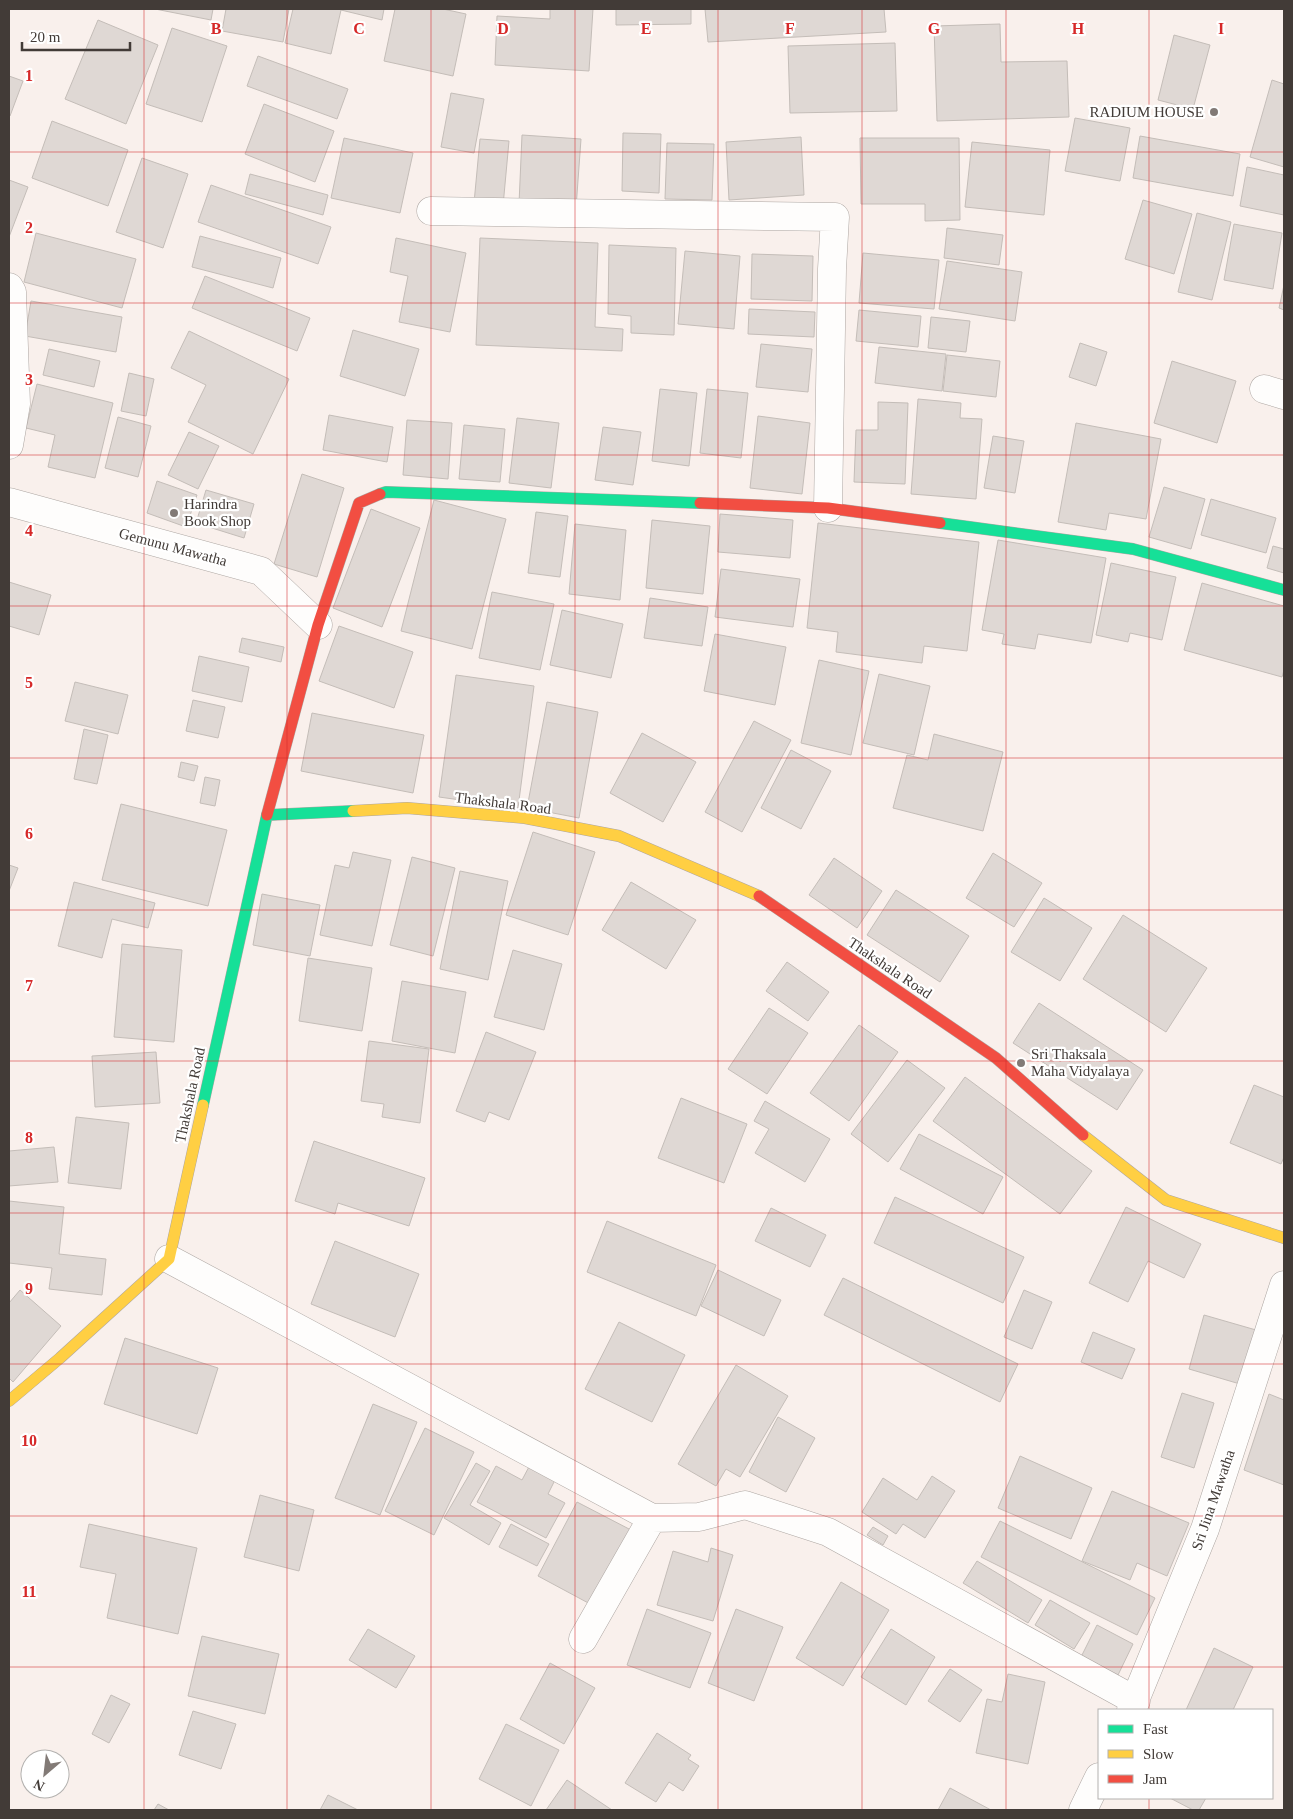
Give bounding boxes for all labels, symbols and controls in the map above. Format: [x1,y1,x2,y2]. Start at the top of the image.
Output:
scale bar [22,20,130,52]
text: B [211,20,222,37]
text: C [353,20,365,37]
text: D [497,20,509,37]
text: E [641,20,651,37]
text: F [785,20,795,37]
text: G [928,20,941,37]
text: H [1072,20,1085,37]
text: I [1218,20,1224,37]
text: 20 m [30,29,61,45]
text: 1 [25,67,33,84]
place label: RADIUM HOUSE [1089,104,1204,120]
marker: RADIUM HOUSE [1208,106,1220,118]
text: 2 [25,219,33,236]
text: 3 [25,371,33,388]
place label: Harindra Book Shop [184,496,251,529]
marker: Harindra Book Shop [168,507,180,519]
text: 4 [25,522,33,539]
street label: Gemunu Mawatha [117,525,229,569]
text: 5 [25,674,33,691]
street label: Thakshala Road [454,789,553,817]
text: 6 [25,825,33,842]
street label: Thakshala Road [845,934,935,1002]
text: 7 [25,977,33,994]
street label: Thakshala Road [172,1045,208,1144]
place label: Sri Thaksala Maha Vidyalaya [1031,1046,1130,1079]
marker: Sri Thaksala Maha Vidyalaya [1015,1057,1027,1069]
text: 8 [25,1129,33,1146]
text: 9 [25,1280,33,1297]
text: 10 [21,1432,37,1449]
street label: Sri Jina Mawatha [1188,1447,1238,1552]
text: 11 [21,1583,37,1600]
legend [1098,1709,1273,1799]
text: Fast [1143,1721,1169,1737]
text: Slow [1143,1746,1174,1762]
north arrow [20,1749,70,1799]
text: Jam [1143,1771,1167,1787]
text: N [31,1776,47,1794]

